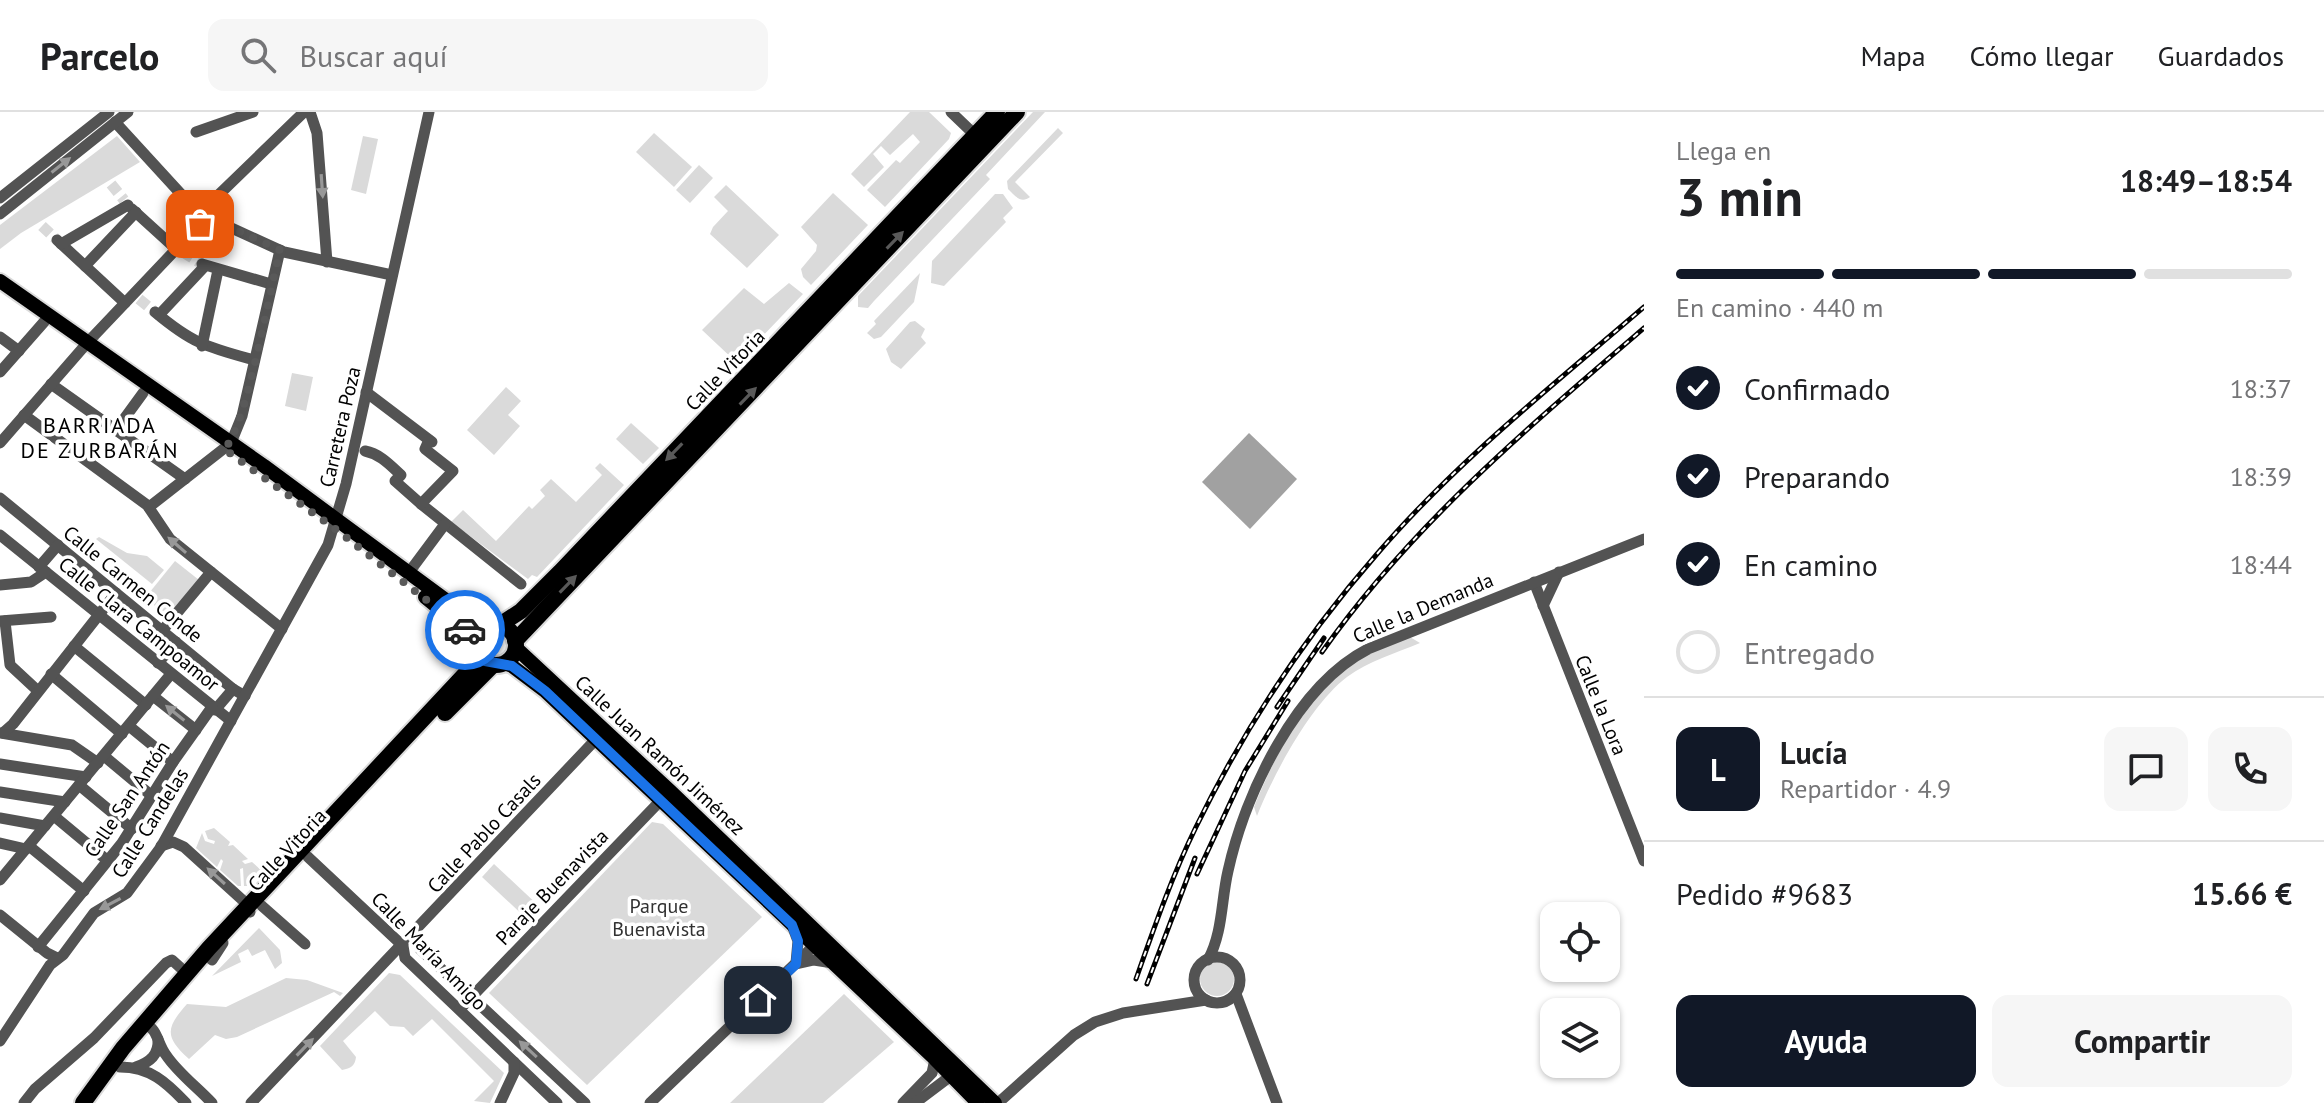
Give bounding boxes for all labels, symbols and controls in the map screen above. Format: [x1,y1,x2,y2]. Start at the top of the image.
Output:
search box [208,19,768,91]
text: Parcelo [40,31,160,80]
icon: search [236,33,280,77]
text: Buscar aquí [300,36,448,75]
text: Mapa [1861,37,1926,74]
text: Cómo llegar [1970,37,2114,74]
text: Guardados [2158,37,2284,74]
text: Llega en [1676,134,1771,167]
one-way arrow [51,157,71,174]
text: 18:49–18:54 [2120,161,2292,200]
text: 3 min [1676,163,1803,230]
one-way arrow [316,174,329,199]
pin [166,190,234,258]
icon: bag [178,202,222,246]
one-way arrow [886,231,904,250]
text: En camino · 440 m [1676,291,1883,324]
street label: Calle Vitoria [680,324,770,416]
street label: Carretera Poza [313,364,367,490]
icon: check [1676,366,1720,410]
text: Confirmado [1744,369,1890,408]
text: 18:37 [2230,372,2292,405]
one-way arrow [738,387,756,406]
district label: BARRIADA DE ZURBARÁN [21,411,179,464]
one-way arrow [665,442,684,461]
icon: check [1676,454,1720,498]
text: Preparando [1744,457,1890,496]
text: 18:39 [2230,460,2292,493]
street label: Calle Carmen Conde [58,520,208,648]
one-way arrow [168,537,188,554]
icon: check [1676,542,1720,586]
text: En camino [1744,545,1878,584]
text: 18:44 [2230,548,2292,581]
street label: Calle Clara Campoamor [53,551,225,697]
street label: Calle la Demanda [1349,567,1497,649]
one-way arrow [559,575,577,594]
courier [425,590,505,670]
icon: car [443,608,487,652]
text: Entregado [1744,633,1875,672]
street label: Calle la Lora [1569,651,1633,759]
street label: Calle Juan Ramón Jiménez [569,669,751,841]
one-way arrow [165,705,185,722]
button: chat [2104,727,2188,811]
button: phone [2208,727,2292,811]
text: Lucía [1780,733,1848,772]
street label: Calle San Antón [78,736,176,862]
text: L [1710,750,1726,789]
street label: Calle Candelas [106,763,194,883]
street label: Calle Pablo Casals [422,767,546,899]
text: Repartidor · 4.9 [1780,772,1951,805]
street label: Calle Vitoria [242,803,332,897]
street label: Paraje Buenavista [490,823,614,951]
one-way arrow [207,868,227,885]
text: Pedido #9683 [1676,874,1853,913]
text: 15.66 € [2192,874,2292,913]
street label: Calle María Amigo [366,886,492,1016]
park label: Parque Buenavista [612,893,706,942]
one-way arrow [99,896,121,910]
map controls [1540,902,1620,1078]
button: locate [1540,902,1620,982]
pin [724,966,792,1034]
icon: home [736,978,780,1022]
button: Ayuda [1676,995,1976,1087]
button: Compartir [1992,995,2292,1087]
button: layers [1540,998,1620,1078]
one-way arrow [296,1037,314,1056]
one-way arrow [519,1041,538,1059]

